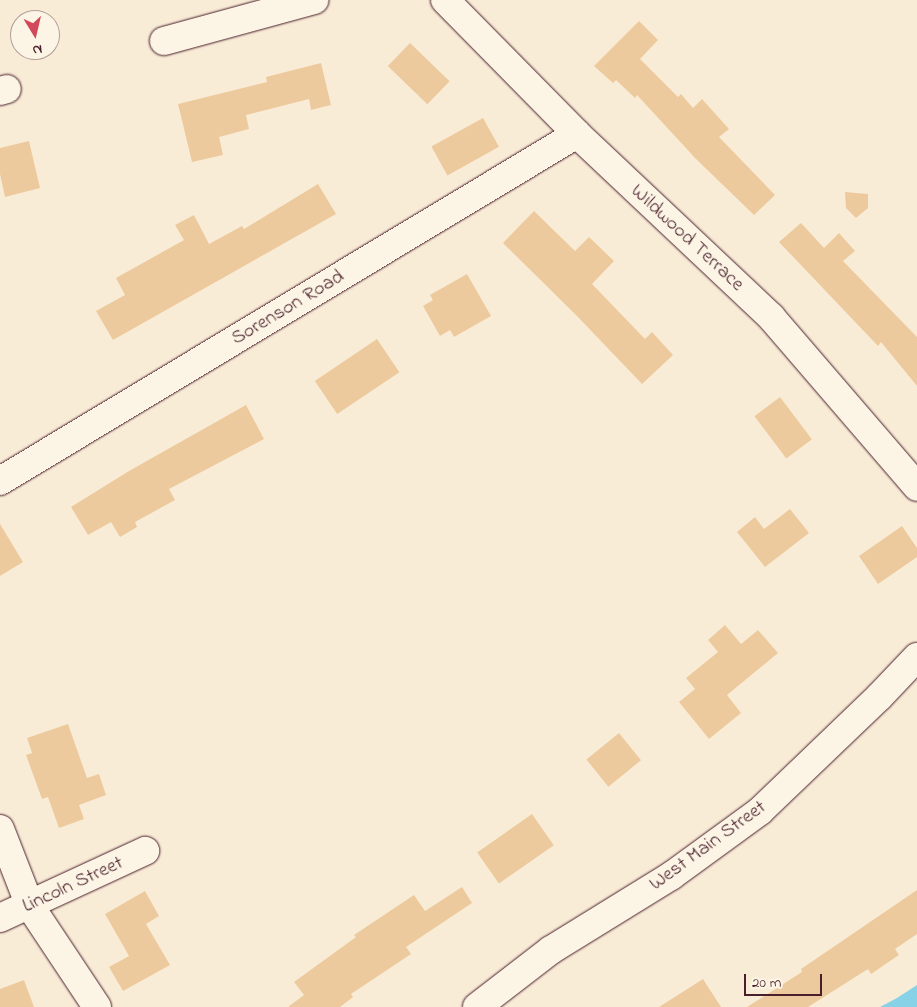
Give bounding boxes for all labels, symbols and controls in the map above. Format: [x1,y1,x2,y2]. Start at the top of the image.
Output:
north arrow [10,10,60,60]
text: N [31,38,44,60]
street label: Wildwood Terrace [625,179,749,297]
street label: Sorenson Road [227,265,349,351]
street label: West Main Street [645,796,771,896]
street label: Lincoln Street [19,851,127,919]
scale bar [747,964,824,996]
text: 20 m [752,972,781,994]

